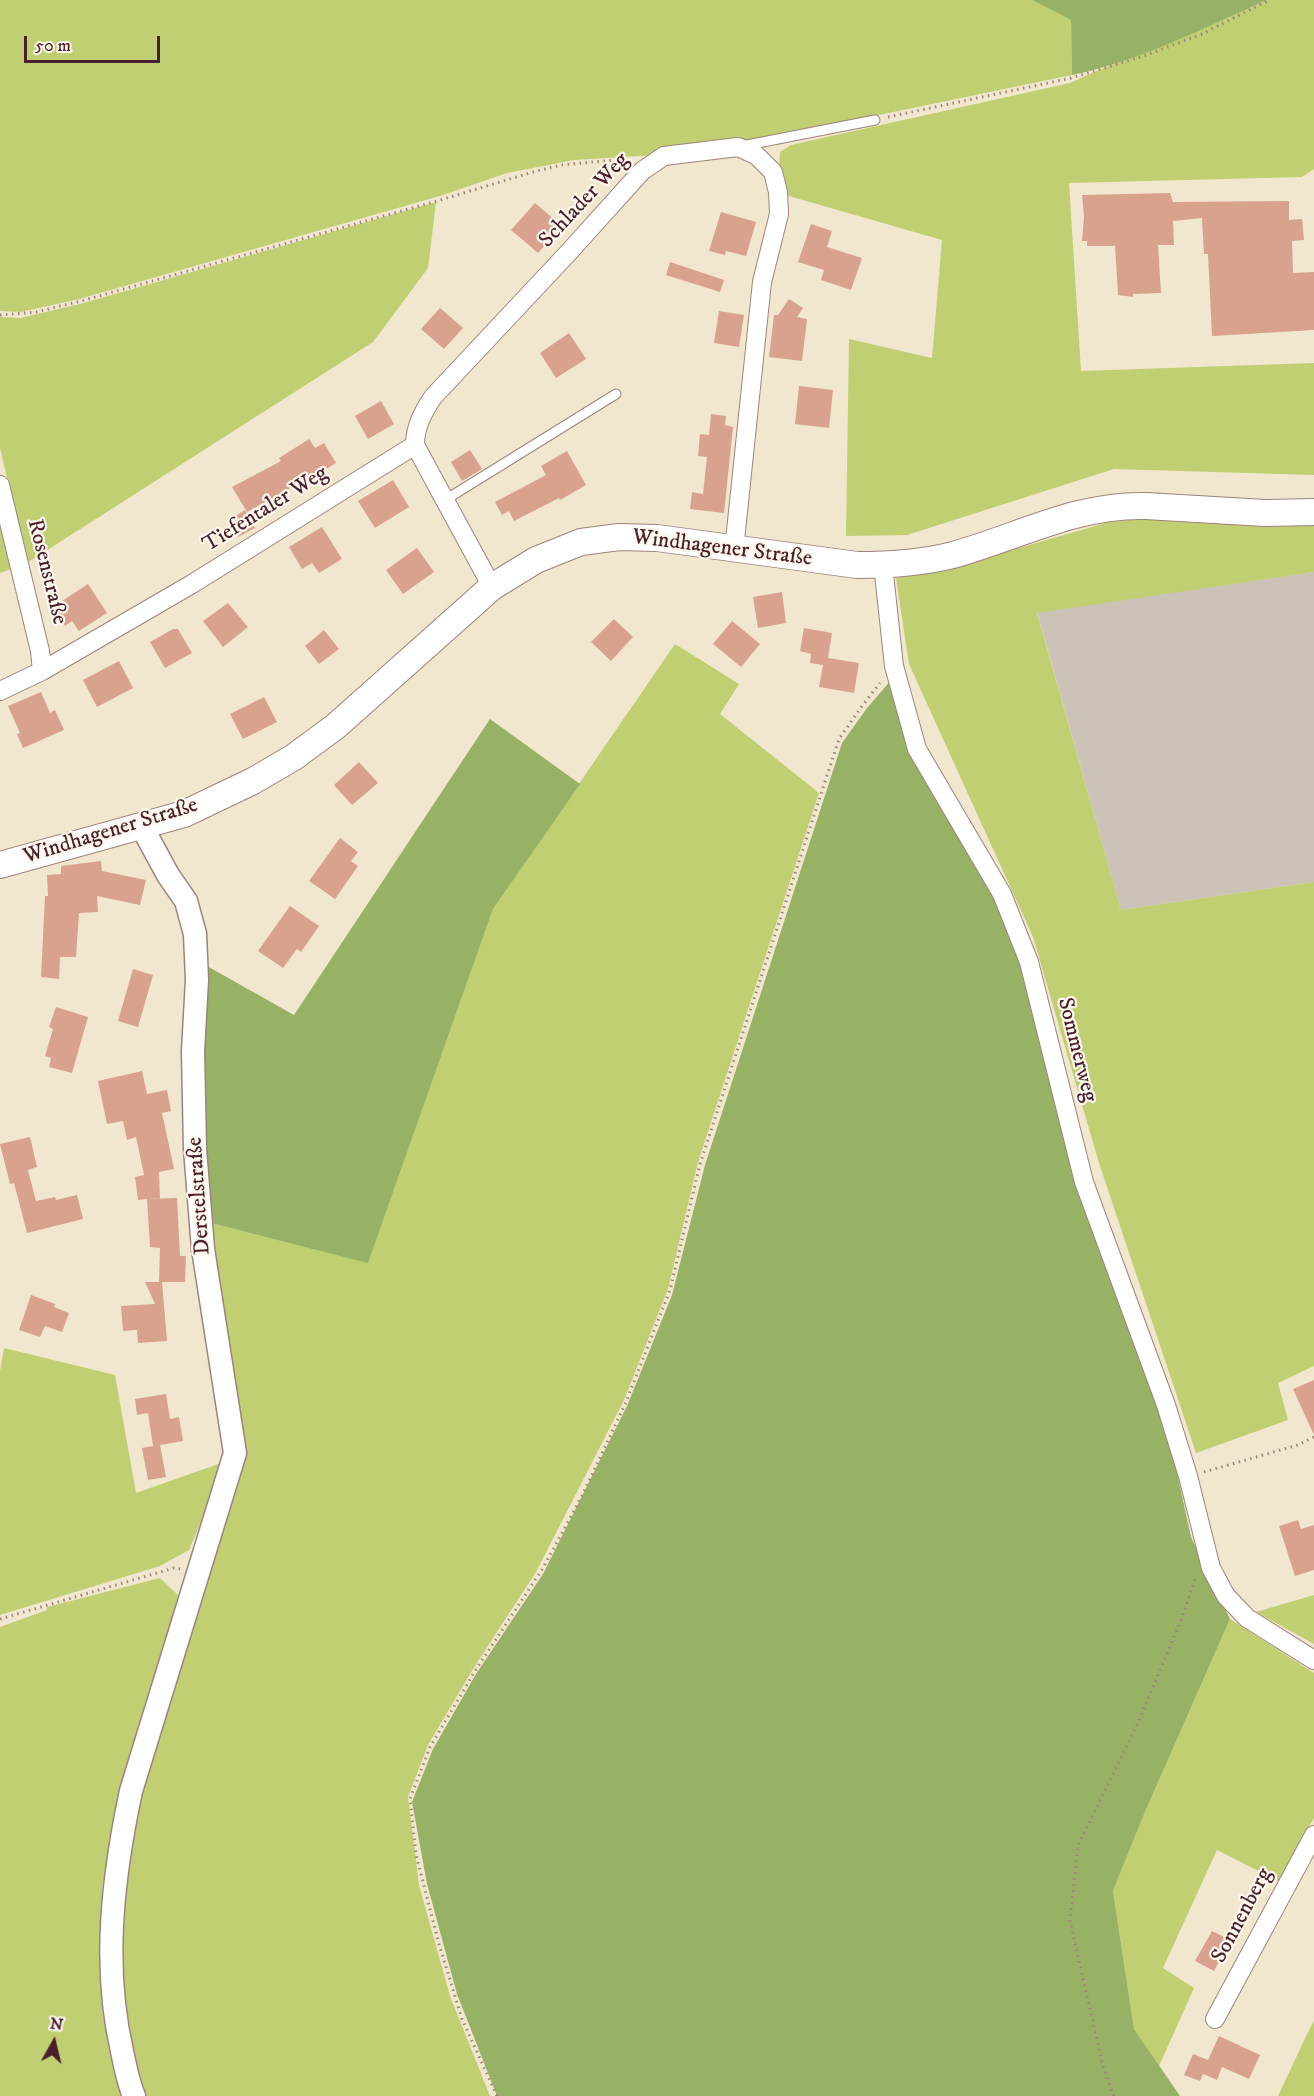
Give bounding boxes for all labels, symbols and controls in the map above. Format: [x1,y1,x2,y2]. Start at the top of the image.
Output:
scale bar [27,24,164,62]
text: 50 m [35,35,71,57]
street label: Schlader Weg [534,148,636,254]
street label: Tiefentaler Weg [199,461,333,559]
street label: Rosenstraße [20,517,72,627]
street label: Windhagener Straße [631,525,813,573]
street label: Windhagener Straße [21,793,201,871]
street label: Sommerweg [1050,995,1102,1105]
street label: Derstelstraße [183,1136,217,1256]
street label: Sonnenberg [1207,1864,1279,1968]
north arrow [24,2012,84,2072]
text: N [49,2013,64,2035]

